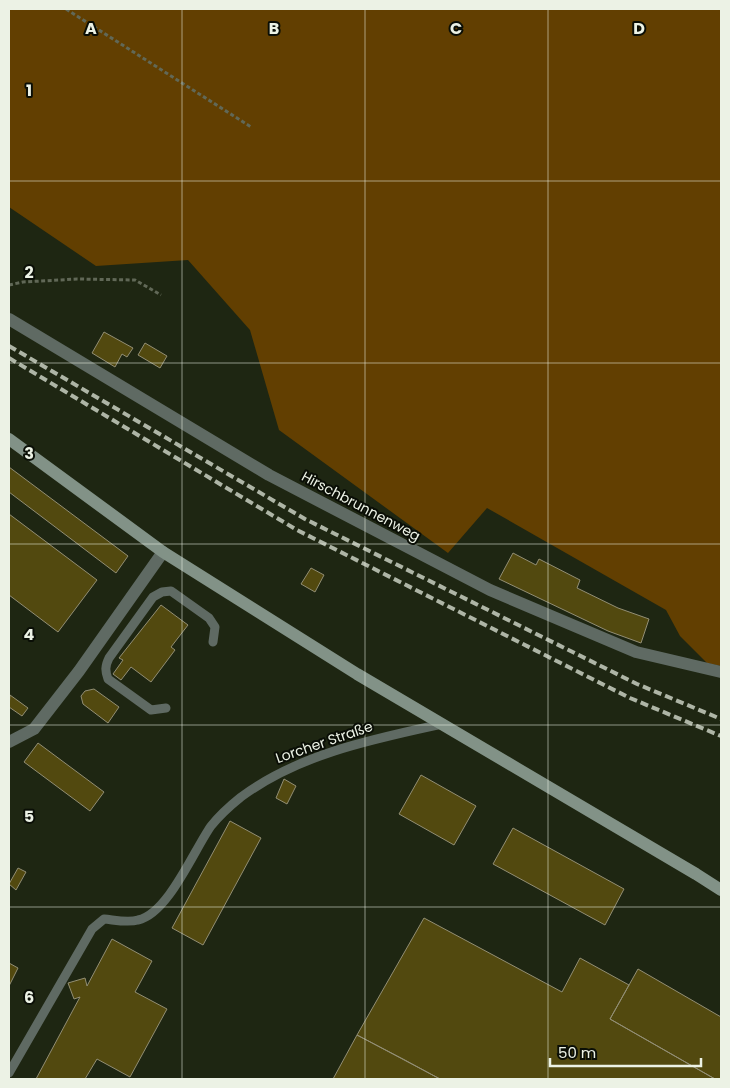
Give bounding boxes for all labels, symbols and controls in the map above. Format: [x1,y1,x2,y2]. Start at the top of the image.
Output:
text: A [85,17,97,40]
text: B [269,17,279,40]
text: C [450,17,462,40]
text: D [633,17,645,40]
text: 1 [26,79,32,102]
text: 2 [24,261,34,284]
text: 3 [24,442,34,465]
street label: Hirschbrunnenweg [298,466,424,546]
text: 4 [24,623,35,646]
street label: Lorcher Straße [273,716,376,768]
text: 5 [24,805,34,828]
text: 6 [24,986,34,1009]
scale bar [550,1036,701,1068]
text: 50 m [558,1042,596,1063]

